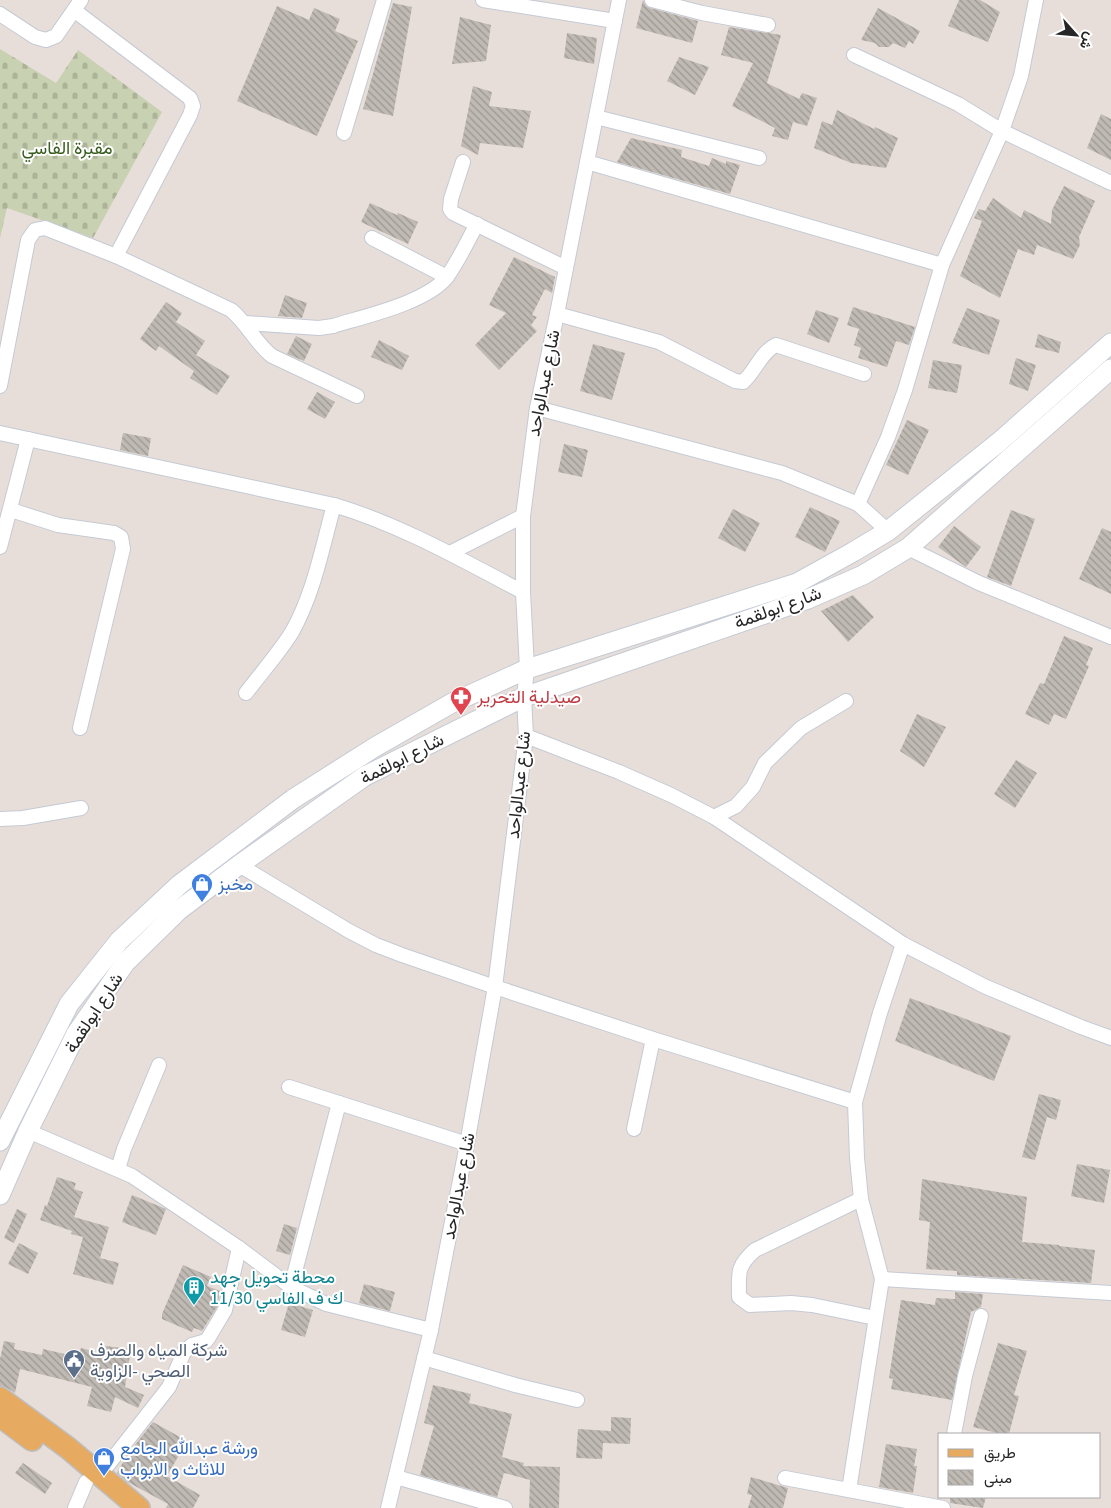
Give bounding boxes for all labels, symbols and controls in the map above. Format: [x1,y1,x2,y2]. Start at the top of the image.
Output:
north arrow [1051,10,1101,60]
text: ش [1074,28,1099,53]
park label: مقبرة الفاسي [21,136,113,163]
street label: شارع عبدالواحد [521,328,567,438]
street label: شارع ابولقمة [731,581,825,635]
pharmacy icon: صيدلية التحرير [449,685,473,716]
place label: صيدلية التحرير [476,685,581,710]
street label: شارع ابولقمة [356,727,448,791]
street label: شارع عبدالواحد [501,730,537,840]
shop icon: مخبز [190,872,214,903]
place label: مخبز [217,872,253,897]
street label: شارع ابولقمة [59,968,129,1058]
street label: شارع عبدالواحد [436,1131,482,1241]
place label: محطة تحويل جهد 11/30 ك ف الفاسي [210,1265,343,1313]
building icon: محطة تحويل جهد 11/30 ك ف الفاسي [182,1275,206,1306]
place label: شركة المياه والصرف الصحي -الزاوية [90,1338,227,1386]
public building icon: شركة المياه والصرف الصحي -الزاوية [62,1348,86,1379]
legend [938,1433,1101,1498]
place label: ورشة عبدالله الجامع للاثاث و الابواب [120,1436,258,1482]
text: طريق [984,1443,1016,1464]
shop icon: ورشة عبدالله الجامع للاثاث و الابواب [92,1446,116,1477]
text: مبنى [984,1468,1012,1489]

